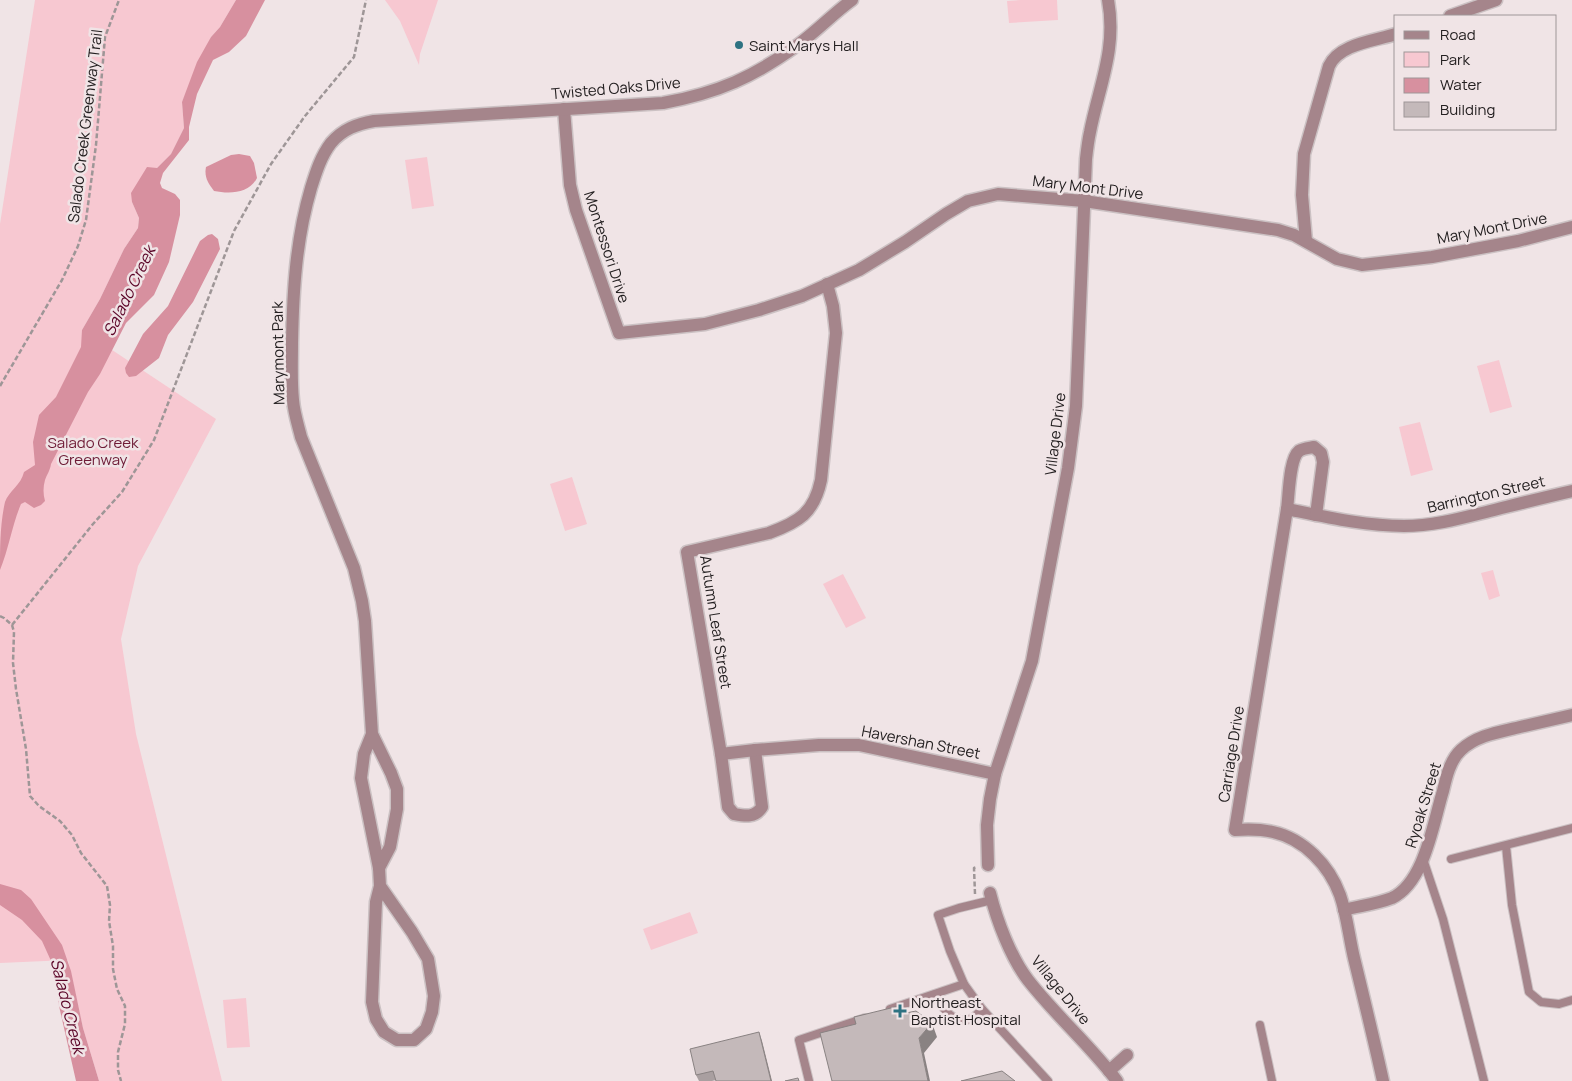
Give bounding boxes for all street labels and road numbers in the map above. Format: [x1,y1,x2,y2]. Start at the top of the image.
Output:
street label: Salado Creek Greenway Trail [63,28,107,224]
street label: Twisted Oaks Drive [550,72,682,104]
street label: Mary Mont Drive [1031,170,1145,204]
street label: Montessori Drive [579,188,635,306]
street label: Mary Mont Drive [1435,207,1549,249]
street label: Marymont Park [267,301,289,405]
street label: Village Drive [1040,391,1071,477]
street label: Barrington Street [1425,470,1547,518]
street label: Autumn Leaf Street [695,554,737,690]
street label: Carriage Drive [1213,704,1249,804]
street label: Havershan Street [860,720,982,764]
street label: Ryoak Street [1400,759,1446,851]
street label: Village Drive [1027,951,1096,1029]

